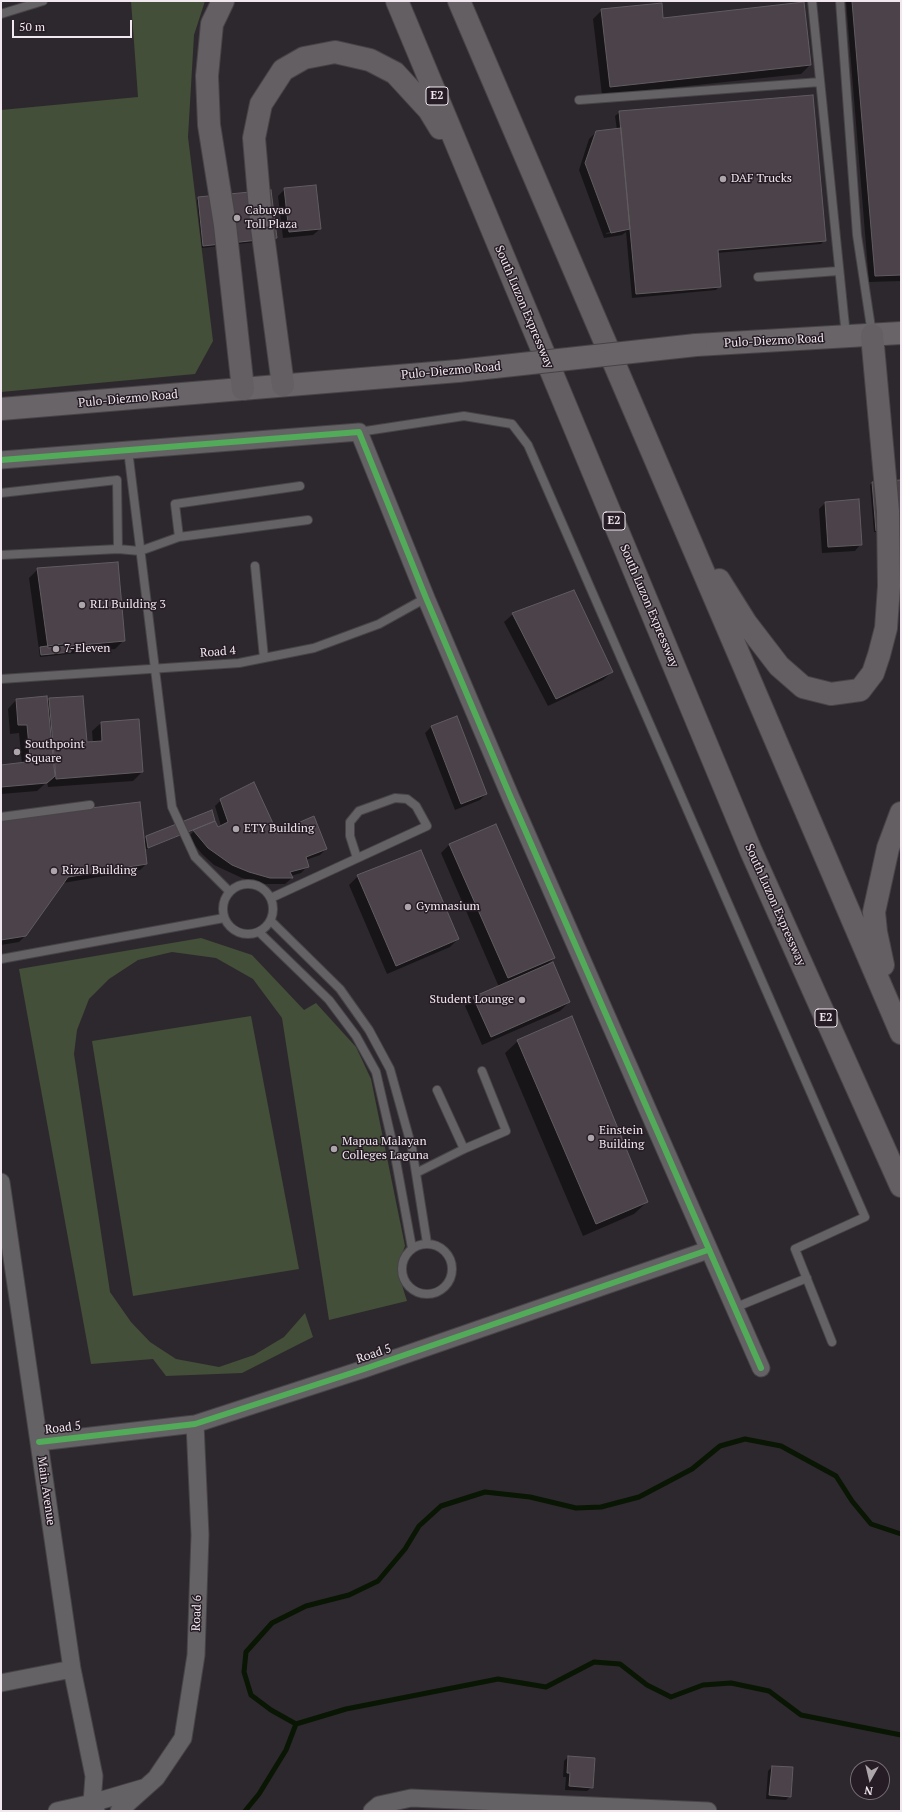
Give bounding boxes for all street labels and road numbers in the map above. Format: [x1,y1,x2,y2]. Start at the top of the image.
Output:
road number: E2 [426,87,448,105]
street label: South Luzon Expressway [492,243,556,371]
street label: Pulo-Diezmo Road [724,331,824,351]
street label: Pulo-Diezmo Road [401,359,501,383]
street label: Pulo-Diezmo Road [78,387,178,411]
road number: E2 [603,512,625,530]
street label: South Luzon Expressway [617,542,681,670]
street label: Road 4 [199,644,237,660]
street label: South Luzon Expressway [742,842,808,968]
road number: E2 [815,1009,837,1027]
street label: Road 5 [355,1341,393,1367]
street label: Road 5 [44,1419,82,1437]
street label: Main Avenue [34,1456,58,1526]
street label: Road 6 [189,1595,205,1631]

